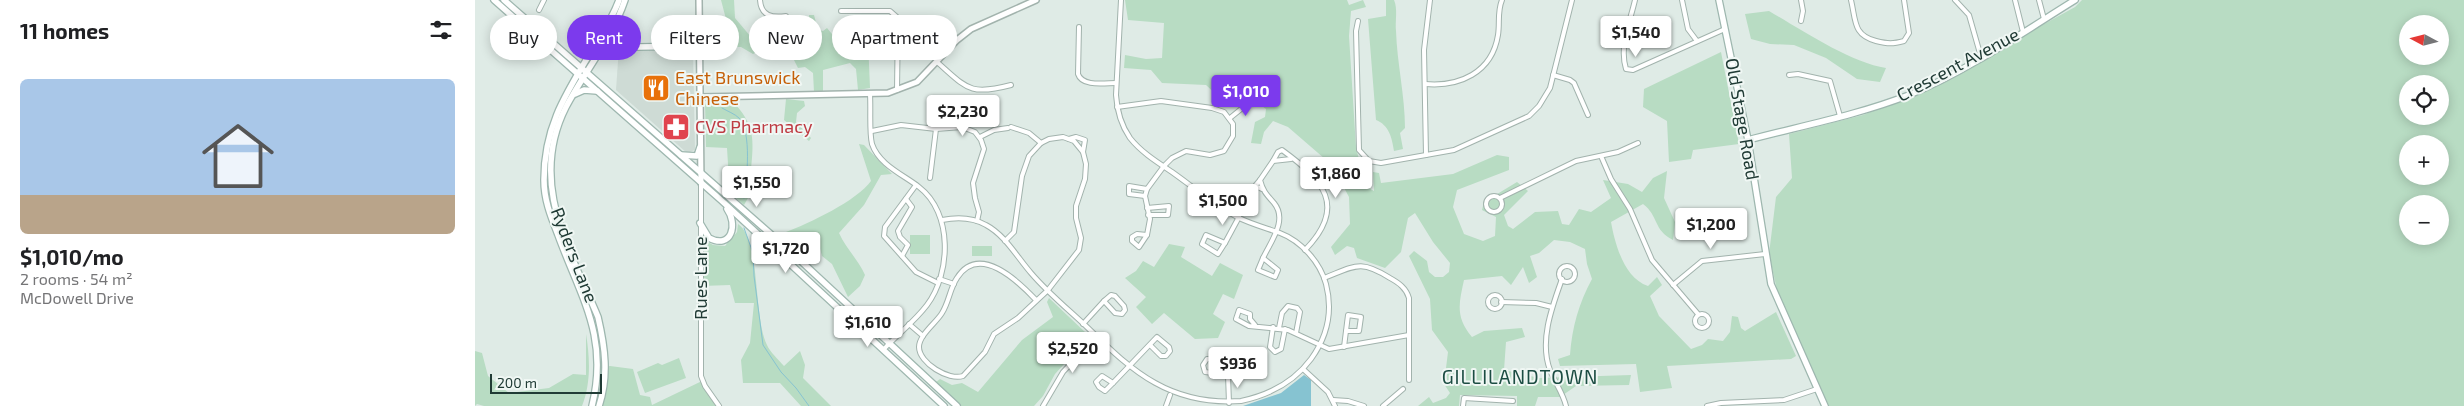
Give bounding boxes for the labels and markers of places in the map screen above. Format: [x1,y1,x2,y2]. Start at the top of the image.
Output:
pin: $1,540 [1595,15,1677,58]
place label: East Brunswick Chinese [675,66,800,109]
restaurant icon: East Brunswick Chinese [641,73,671,103]
pin: $1,010 [1205,74,1287,117]
pin: $2,230 [922,94,1004,137]
pharmacy icon: CVS Pharmacy [661,112,691,142]
place label: CVS Pharmacy [695,115,813,137]
pin: $1,860 [1295,156,1377,199]
pin: $1,550 [716,166,798,208]
pin: $1,500 [1182,184,1264,226]
pin: $1,200 [1670,208,1752,250]
pin: $1,720 [745,232,827,274]
pin: $1,610 [827,306,909,348]
pin: $2,520 [1032,332,1114,374]
pin: $936 [1208,346,1268,389]

